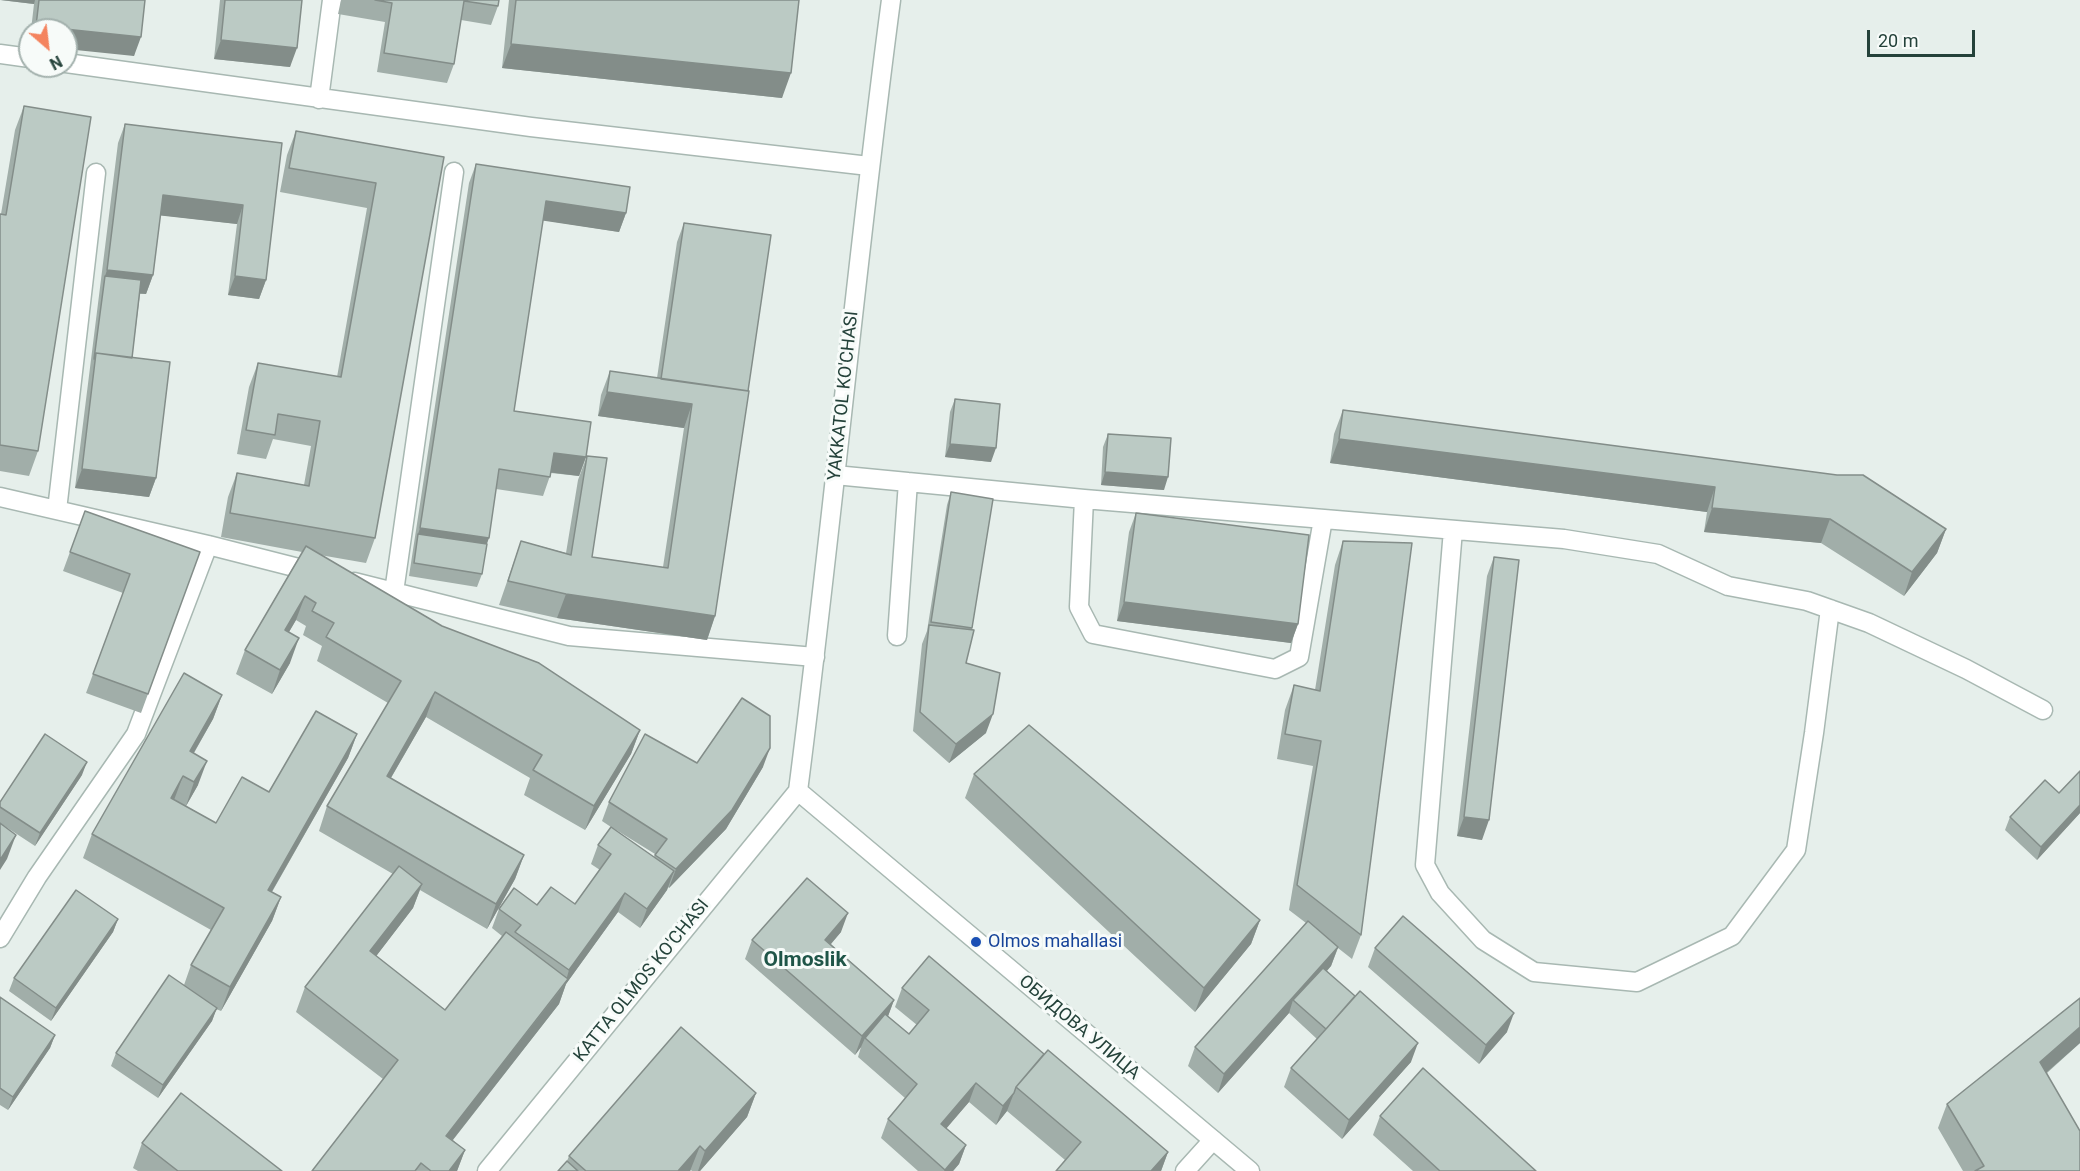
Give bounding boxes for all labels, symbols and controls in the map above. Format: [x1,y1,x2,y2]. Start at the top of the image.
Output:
north arrow [18,18,78,78]
scale bar [1870,18,1978,56]
text: 20 m [1878,30,1918,51]
text: N [46,52,65,74]
street label: YAKKATOL KO'CHASI [824,310,864,482]
street label: KATTA OLMOS KO'CHASI [570,895,714,1067]
place label: Olmos mahallasi [988,931,1122,953]
marker: Olmos mahallasi [969,935,983,949]
district label: Olmoslik [763,948,847,974]
street label: ОБИДОВА УЛИЦА [1014,971,1144,1085]

